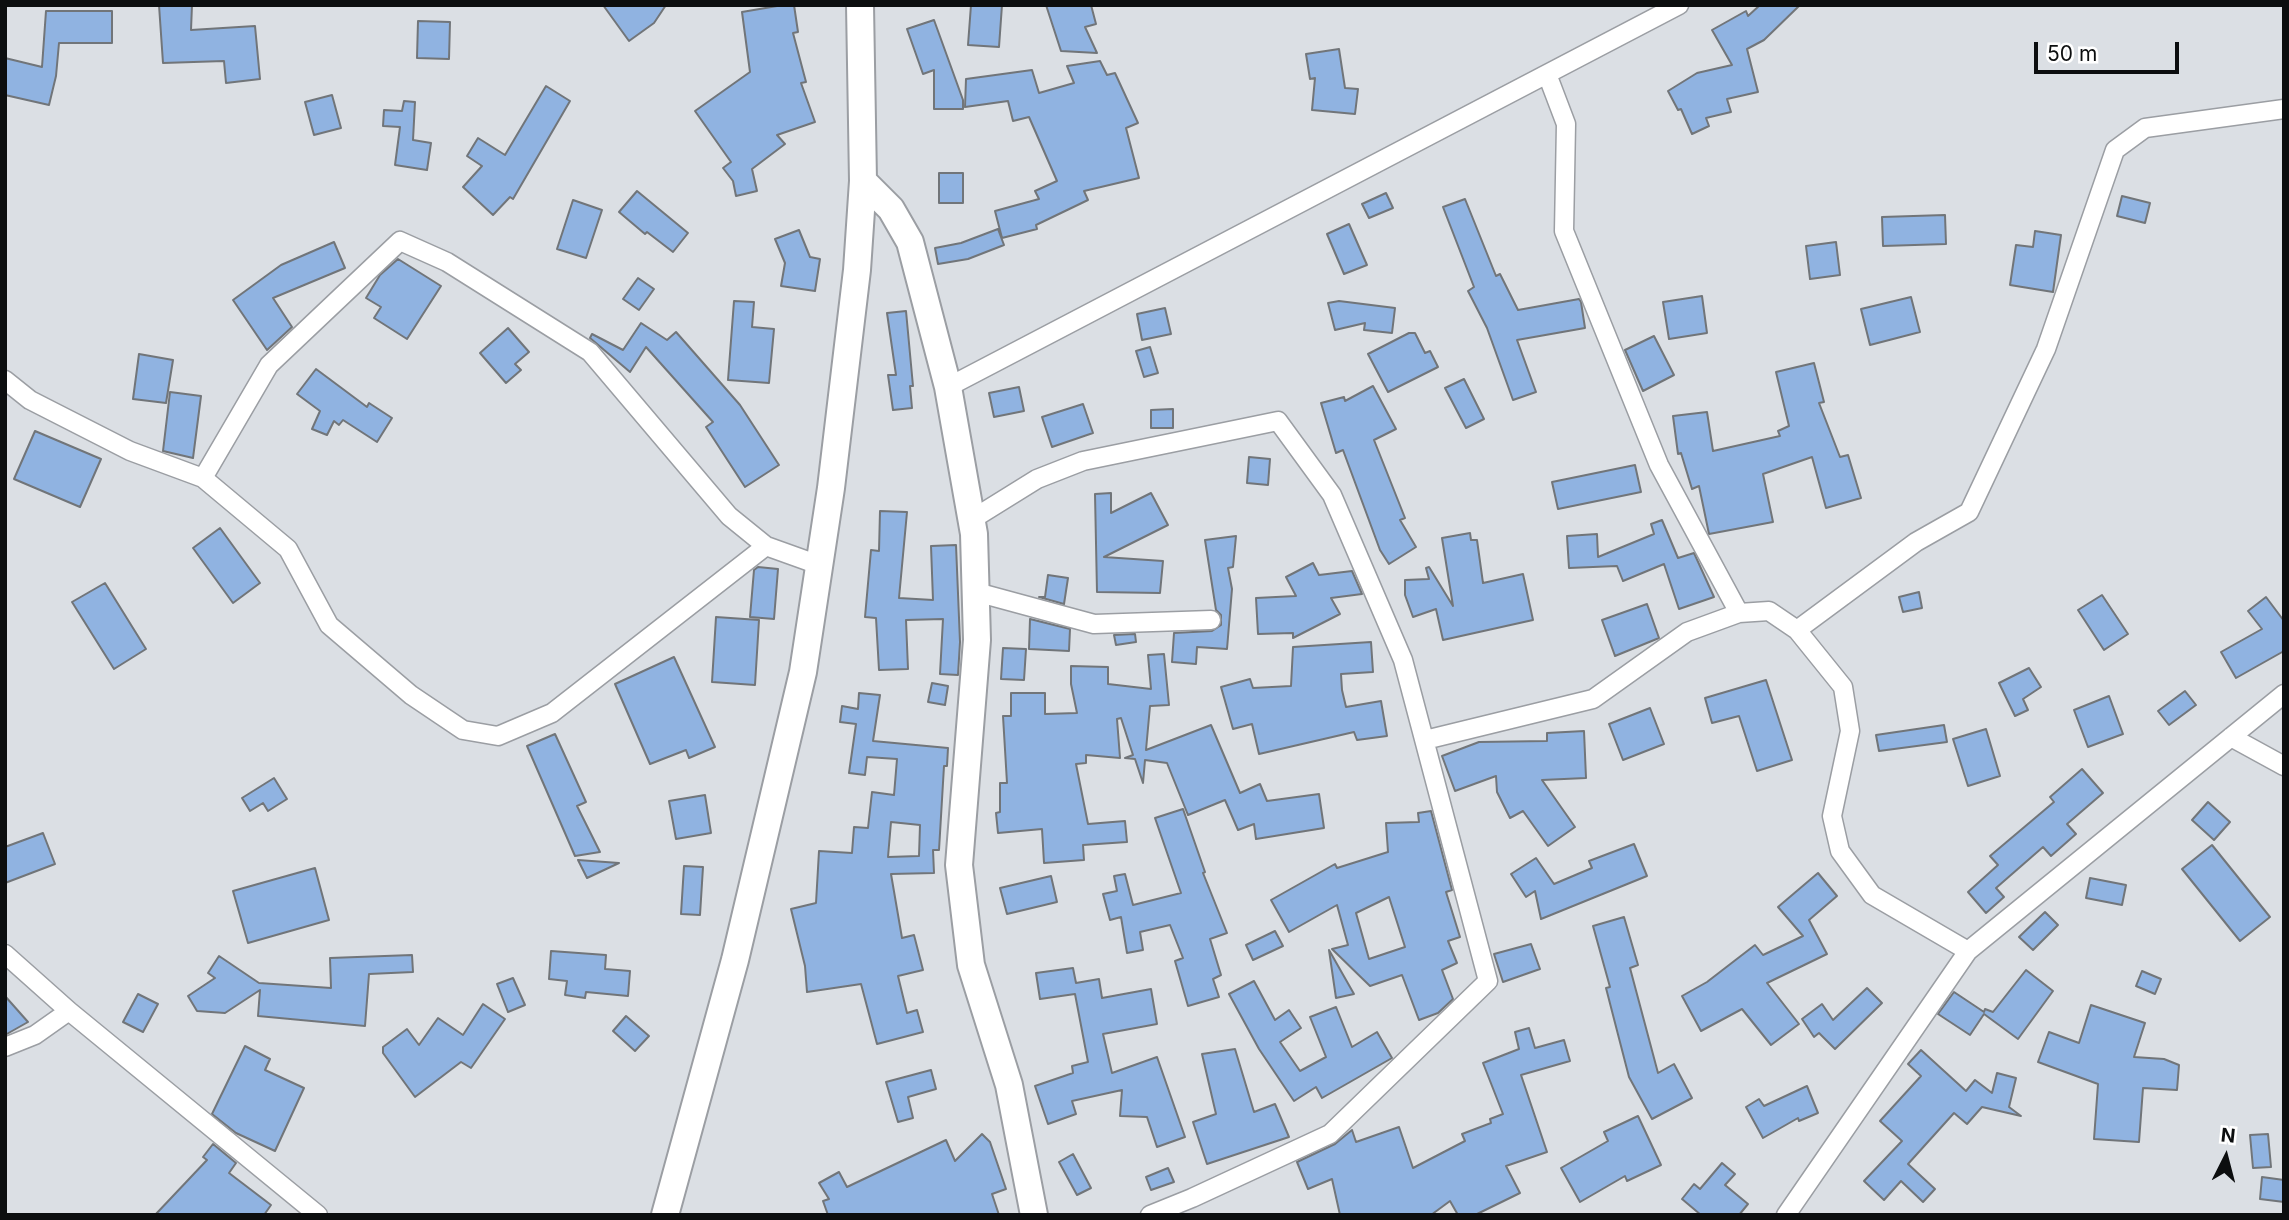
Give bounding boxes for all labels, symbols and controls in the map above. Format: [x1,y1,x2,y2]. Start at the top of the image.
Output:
scale bar [2037,28,2182,72]
text: 50 m [2047,41,2097,66]
north arrow [2191,1122,2261,1192]
text: N [2220,1123,2237,1148]

